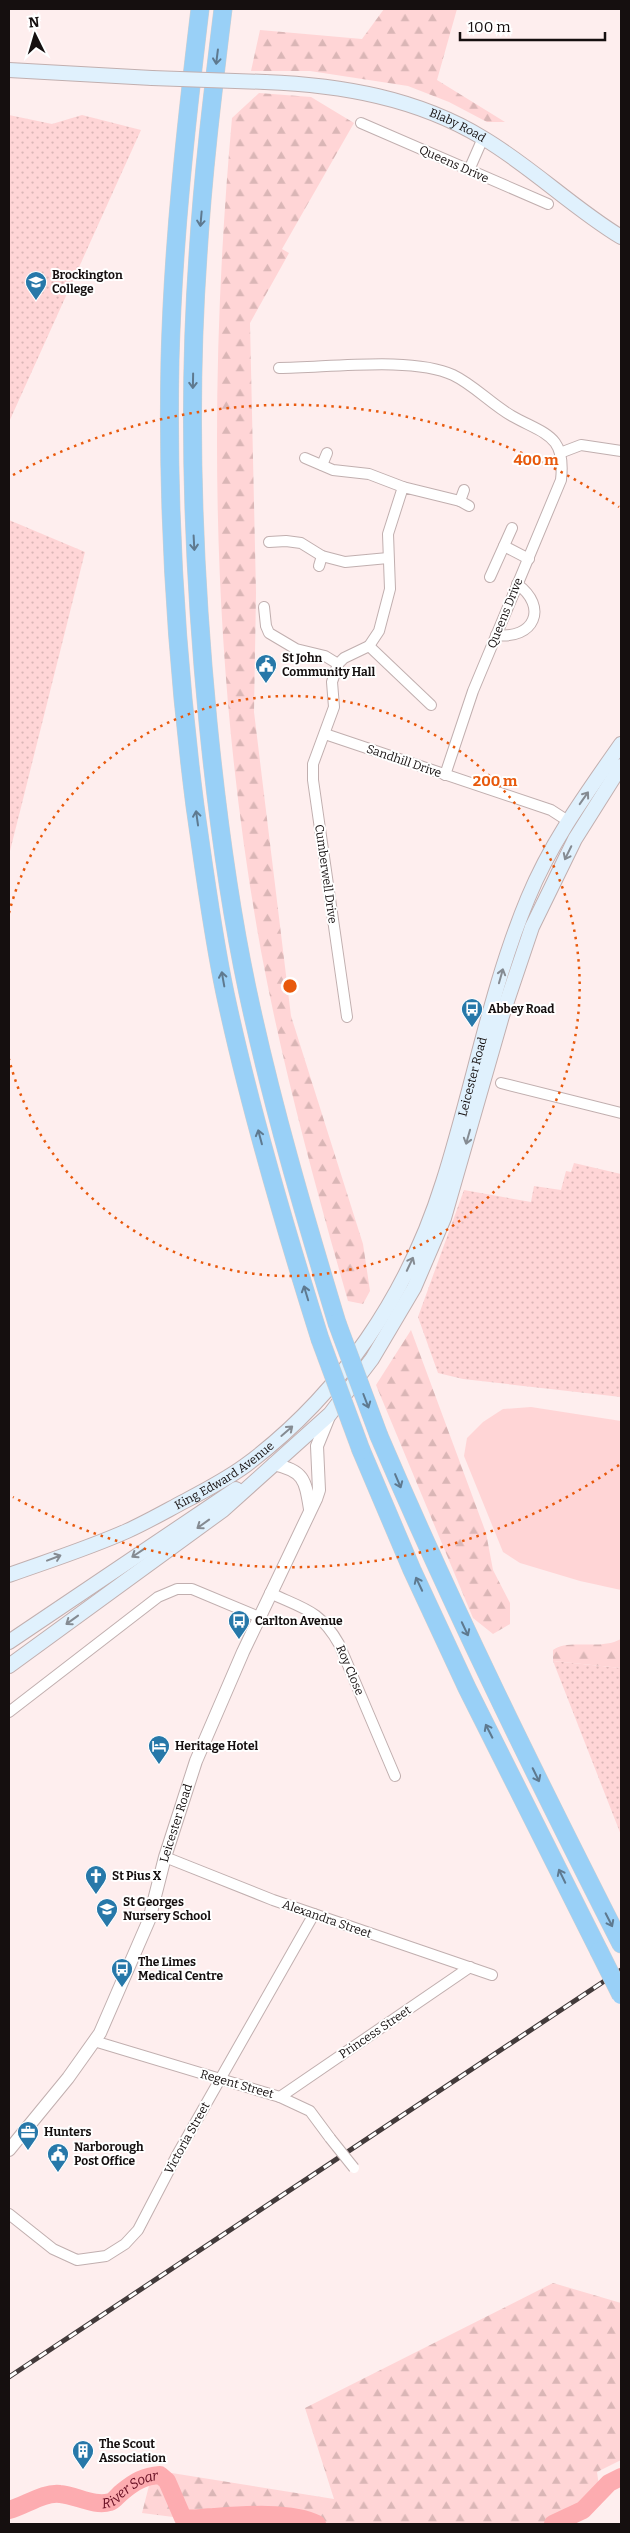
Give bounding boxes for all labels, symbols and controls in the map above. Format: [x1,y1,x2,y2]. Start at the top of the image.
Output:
north arrow [10,10,60,60]
scale bar [460,10,605,42]
text: N [28,14,40,31]
text: 100 m [468,18,511,36]
one-way arrow [212,49,222,65]
street label: Blaby Road [427,106,488,145]
street label: Queens Drive [417,142,491,186]
one-way arrow [196,210,205,226]
place label: Brockington College [52,268,123,296]
school or university icon: Brockington College [24,270,48,301]
one-way arrow [188,372,198,389]
text: 400 m [513,451,559,469]
one-way arrow [190,535,199,551]
street label: Queens Drive [484,576,526,650]
place label: St John Community Hall [282,651,376,679]
public building icon: St John Community Hall [254,653,278,684]
street label: Sandhill Drive [365,742,443,780]
text: 200 m [473,772,518,790]
one-way arrow [579,791,589,805]
one-way arrow [192,811,202,827]
street label: Cumberwell Drive [312,824,340,924]
one-way arrow [563,845,573,860]
one-way arrow [497,968,506,984]
one-way arrow [217,971,227,987]
centre of rings [281,977,299,995]
bus stop icon: Abbey Road [460,997,484,1028]
place label: Abbey Road [488,1002,555,1016]
street label: Leicester Road [455,1035,490,1118]
one-way arrow [255,1129,265,1145]
one-way arrow [462,1129,472,1145]
one-way arrow [406,1257,415,1272]
one-way arrow [300,1285,310,1301]
one-way arrow [362,1393,371,1408]
one-way arrow [281,1425,294,1437]
street label: King Edward Avenue [172,1439,277,1512]
one-way arrow [394,1473,404,1488]
one-way arrow [196,1519,210,1529]
one-way arrow [131,1548,145,1558]
one-way arrow [46,1553,62,1562]
one-way arrow [414,1577,423,1592]
bus stop icon: Carlton Avenue [227,1609,251,1640]
place label: Carlton Avenue [255,1614,343,1628]
one-way arrow [65,1615,79,1625]
one-way arrow [460,1621,470,1636]
street label: Roy Close [333,1643,367,1697]
one-way arrow [484,1723,494,1738]
hotel icon: Heritage Hotel [147,1734,171,1765]
place label: Heritage Hotel [175,1739,258,1753]
one-way arrow [532,1767,541,1782]
street label: Leicester Road [157,1782,195,1864]
church icon: St Pius X [84,1864,108,1895]
place label: St Pius X [112,1869,162,1883]
one-way arrow [557,1869,566,1884]
place label: St Georges Nursery School [123,1895,211,1923]
school or university icon: St Georges Nursery School [95,1897,119,1928]
street label: Alexandra Street [281,1897,374,1941]
one-way arrow [605,1912,614,1927]
place label: The Limes Medical Centre [138,1955,223,1983]
bus stop icon: The Limes Medical Centre [110,1957,134,1988]
street label: Princess Street [336,2002,414,2061]
street label: Regent Street [199,2067,276,2101]
street label: Victoria Street [162,2099,213,2176]
office icon: Hunters [16,2120,40,2151]
place label: Hunters [44,2125,91,2139]
place label: Narborough Post Office [74,2140,144,2168]
public building icon: Narborough Post Office [46,2142,70,2173]
place label: The Scout Association [99,2437,166,2465]
building icon: The Scout Association [71,2439,95,2470]
water label: River Soar [100,2467,160,2512]

